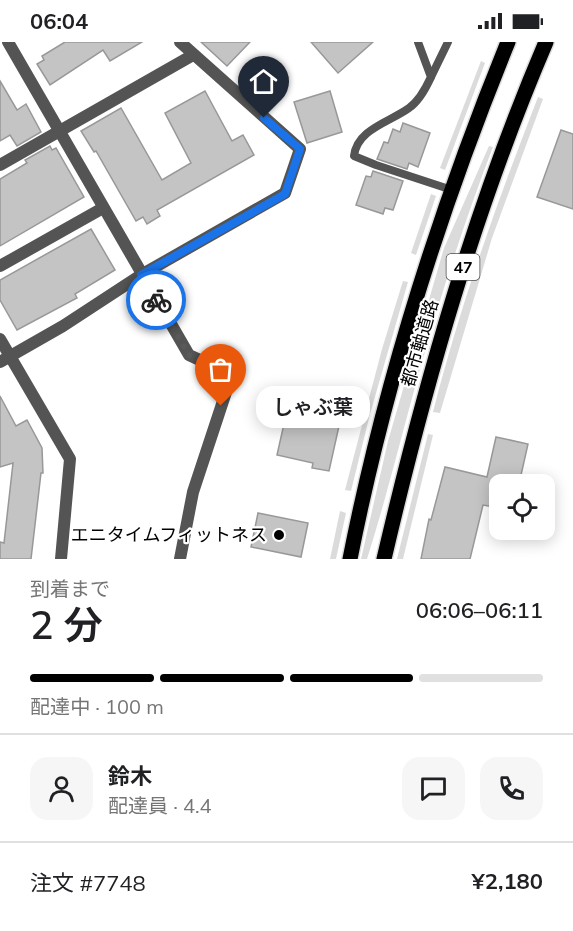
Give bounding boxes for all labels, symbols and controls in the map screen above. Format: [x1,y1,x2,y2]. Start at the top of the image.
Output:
text: 06:04 [30,7,88,35]
pin [238,56,289,118]
icon: home [247,65,280,98]
road number: 47 [446,254,480,280]
courier [126,270,186,330]
icon: bike [140,284,173,317]
street label: 都市軸道路 [396,296,443,389]
pin [195,344,246,406]
icon: bag [204,353,237,386]
callout: しゃぶ葉 [257,385,371,427]
text: しゃぶ葉 [273,394,353,419]
map controls [489,474,555,540]
button: locate [489,474,555,540]
place label: エニタイムフィットネス [71,523,267,546]
marker: エニタイムフィットネス [272,528,286,542]
text: 到着まで [30,576,110,601]
text: 06:06–06:11 [416,596,543,624]
text: 2 分 [30,600,103,649]
text: 配達中 · 100 m [30,694,164,719]
button: person [30,757,93,820]
button: chat [402,757,465,820]
button: phone [480,757,543,820]
text: 鈴木 [108,762,152,790]
text: 配達員 · 4.4 [108,793,212,818]
text: ¥2,180 [472,867,543,895]
text: 注文 #7748 [30,869,146,897]

